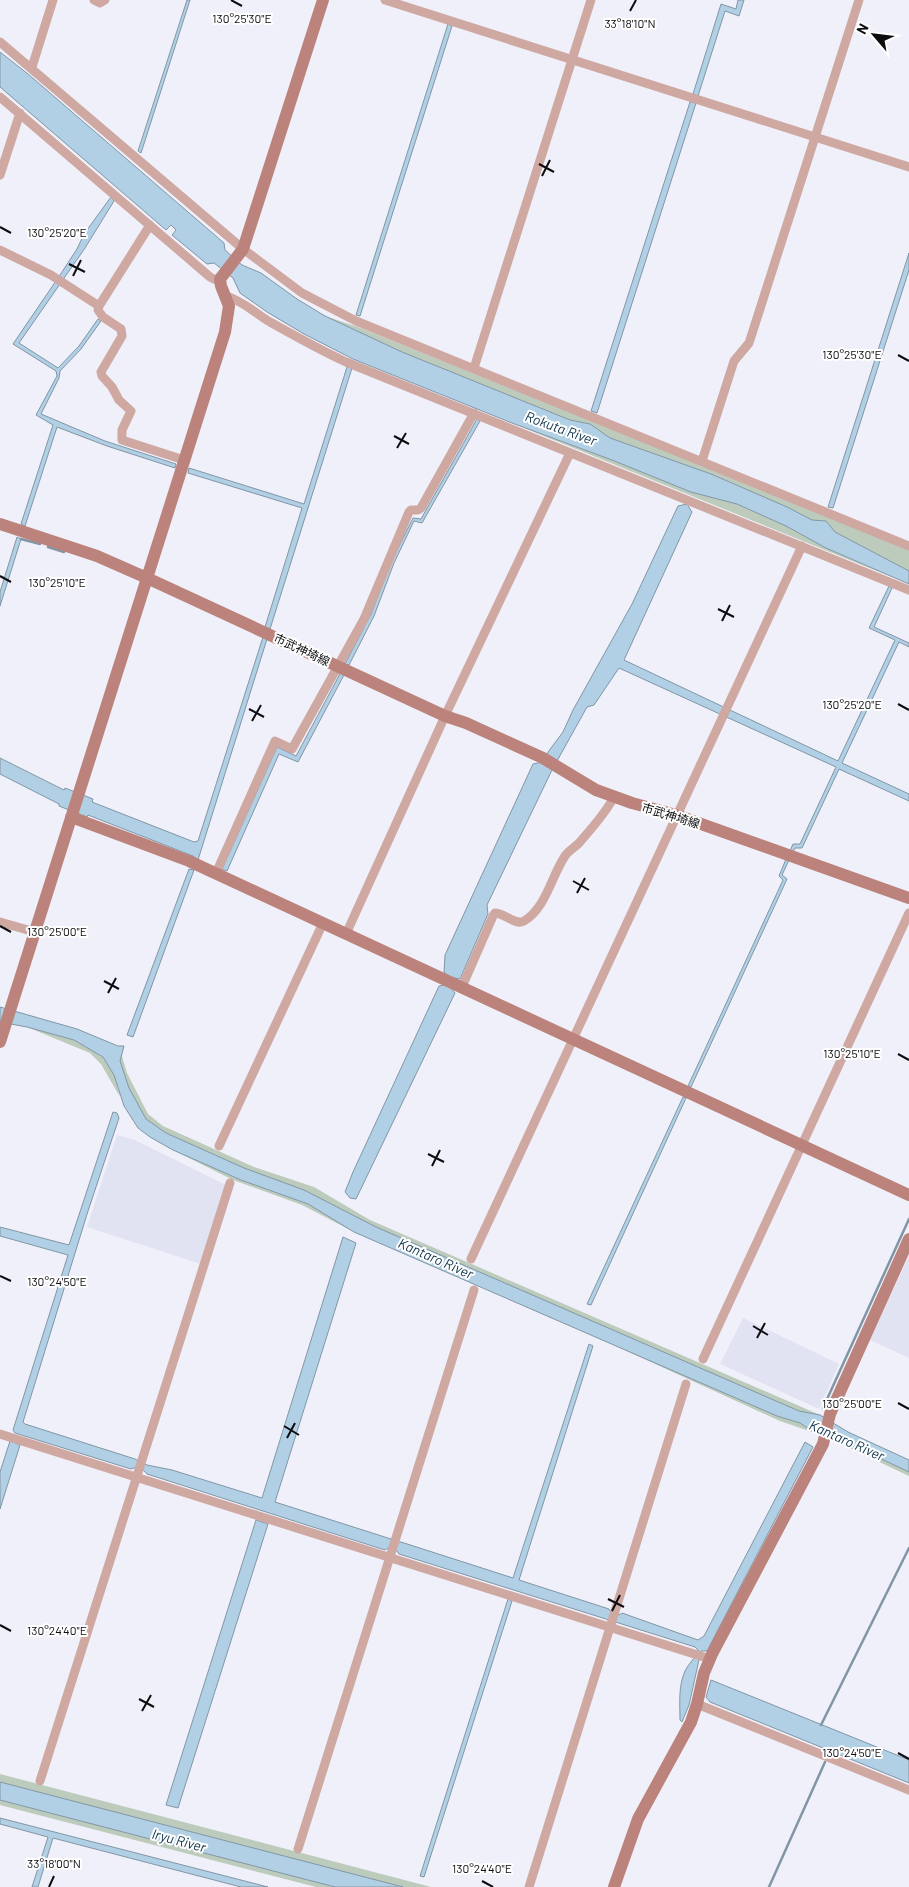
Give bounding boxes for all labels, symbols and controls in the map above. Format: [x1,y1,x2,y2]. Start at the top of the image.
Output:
north arrow [849,10,899,60]
text: 130°25'30"E [212,11,272,25]
text: 33°18'10"N [604,16,656,30]
text: N [852,21,872,37]
text: 130°25'20"E [27,225,87,239]
text: 130°25'30"E [822,347,882,361]
water label: Rokuta River [523,407,600,449]
text: 130°25'10"E [28,575,86,589]
street label: 市武神埼線 [272,630,332,668]
text: 130°25'20"E [822,697,882,711]
street label: 市武神埼線 [640,800,702,830]
text: 130°25'00"E [27,924,87,938]
text: 130°25'10"E [823,1046,881,1060]
water label: Kantaro River [396,1234,477,1283]
text: 130°24'50"E [27,1274,87,1288]
text: 130°25'00"E [822,1396,882,1410]
water label: Kantaro River [807,1416,888,1465]
text: 130°24'40"E [27,1623,87,1637]
text: 130°24'50"E [822,1745,882,1759]
water label: Iryu River [150,1825,209,1856]
text: 33°18'00"N [27,1856,81,1870]
text: 130°24'40"E [452,1861,512,1875]

